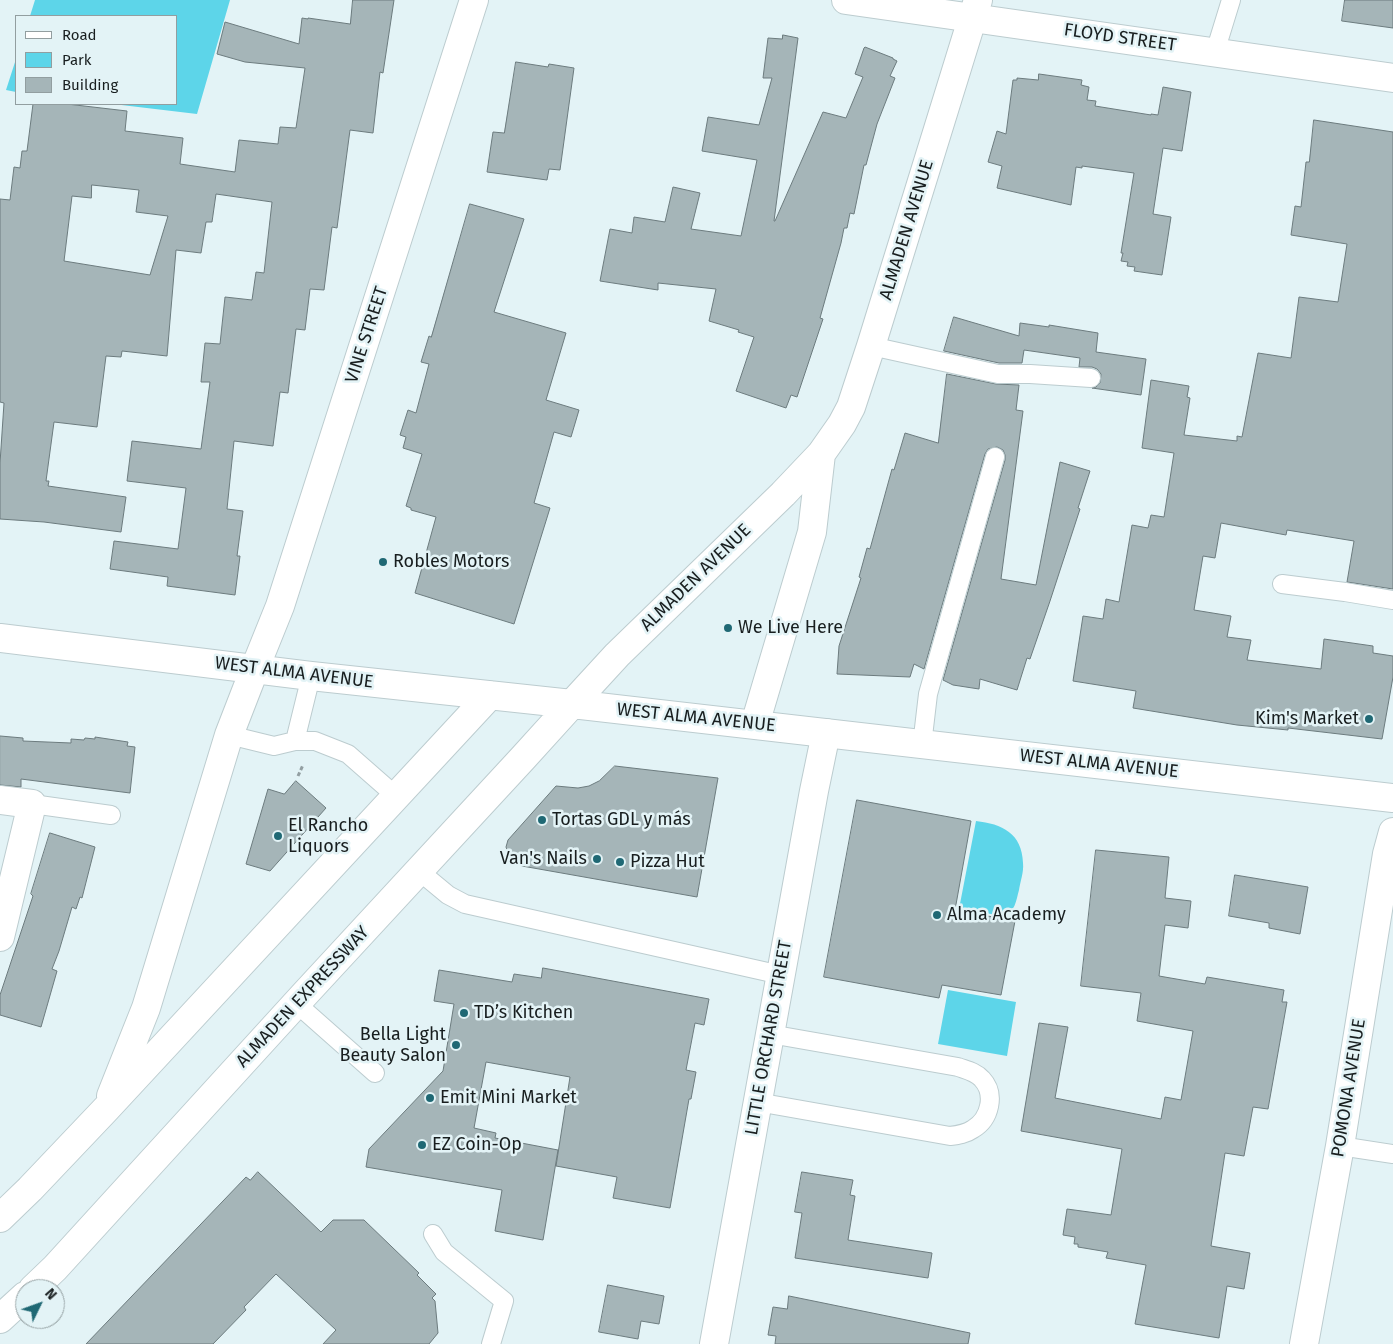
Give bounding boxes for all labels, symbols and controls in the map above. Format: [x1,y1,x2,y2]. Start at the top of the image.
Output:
legend [15,15,178,105]
street label: FLOYD STREET [1062,19,1178,57]
text: Road [62,26,97,44]
text: Park [62,51,92,69]
text: Building [62,76,118,94]
street label: ALMADEN AVENUE [875,157,939,303]
street label: VINE STREET [341,284,393,386]
street label: ALMADEN AVENUE [636,520,756,636]
place label: Robles Motors [393,551,509,573]
marker: Robles Motors [377,556,389,568]
place label: We Live Here [738,617,843,639]
marker: We Live Here [722,622,734,634]
street label: WEST ALMA AVENUE [214,653,374,693]
street label: WEST ALMA AVENUE [616,699,776,737]
place label: Kim's Market [1255,708,1359,730]
marker: Kim's Market [1363,713,1375,725]
street label: WEST ALMA AVENUE [1019,745,1179,783]
place label: Tortas GDL y más [552,809,691,831]
marker: Tortas GDL y más [536,814,548,826]
place label: El Rancho Liquors [288,815,368,858]
marker: El Rancho Liquors [272,830,284,842]
place label: Van's Nails [500,848,587,870]
place label: Pizza Hut [630,851,705,873]
marker: Van's Nails [591,853,603,865]
marker: Pizza Hut [614,856,626,868]
place label: Alma Academy [947,904,1066,926]
marker: Alma Academy [931,909,943,921]
street label: ALMADEN EXPRESSWAY [232,922,374,1072]
street label: LITTLE ORCHARD STREET [741,939,797,1137]
place label: TD’s Kitchen [474,1002,573,1024]
marker: TD’s Kitchen [458,1007,470,1019]
street label: POMONA AVENUE [1327,1017,1371,1159]
place label: Bella Light Beauty Salon [339,1024,446,1066]
marker: Bella Light Beauty Salon [450,1039,462,1051]
place label: Emit Mini Market [440,1087,577,1109]
marker: Emit Mini Market [424,1092,436,1104]
place label: EZ Coin-Op [432,1134,522,1156]
marker: EZ Coin-Op [416,1139,428,1151]
north arrow [15,1279,65,1329]
text: N [41,1285,60,1303]

